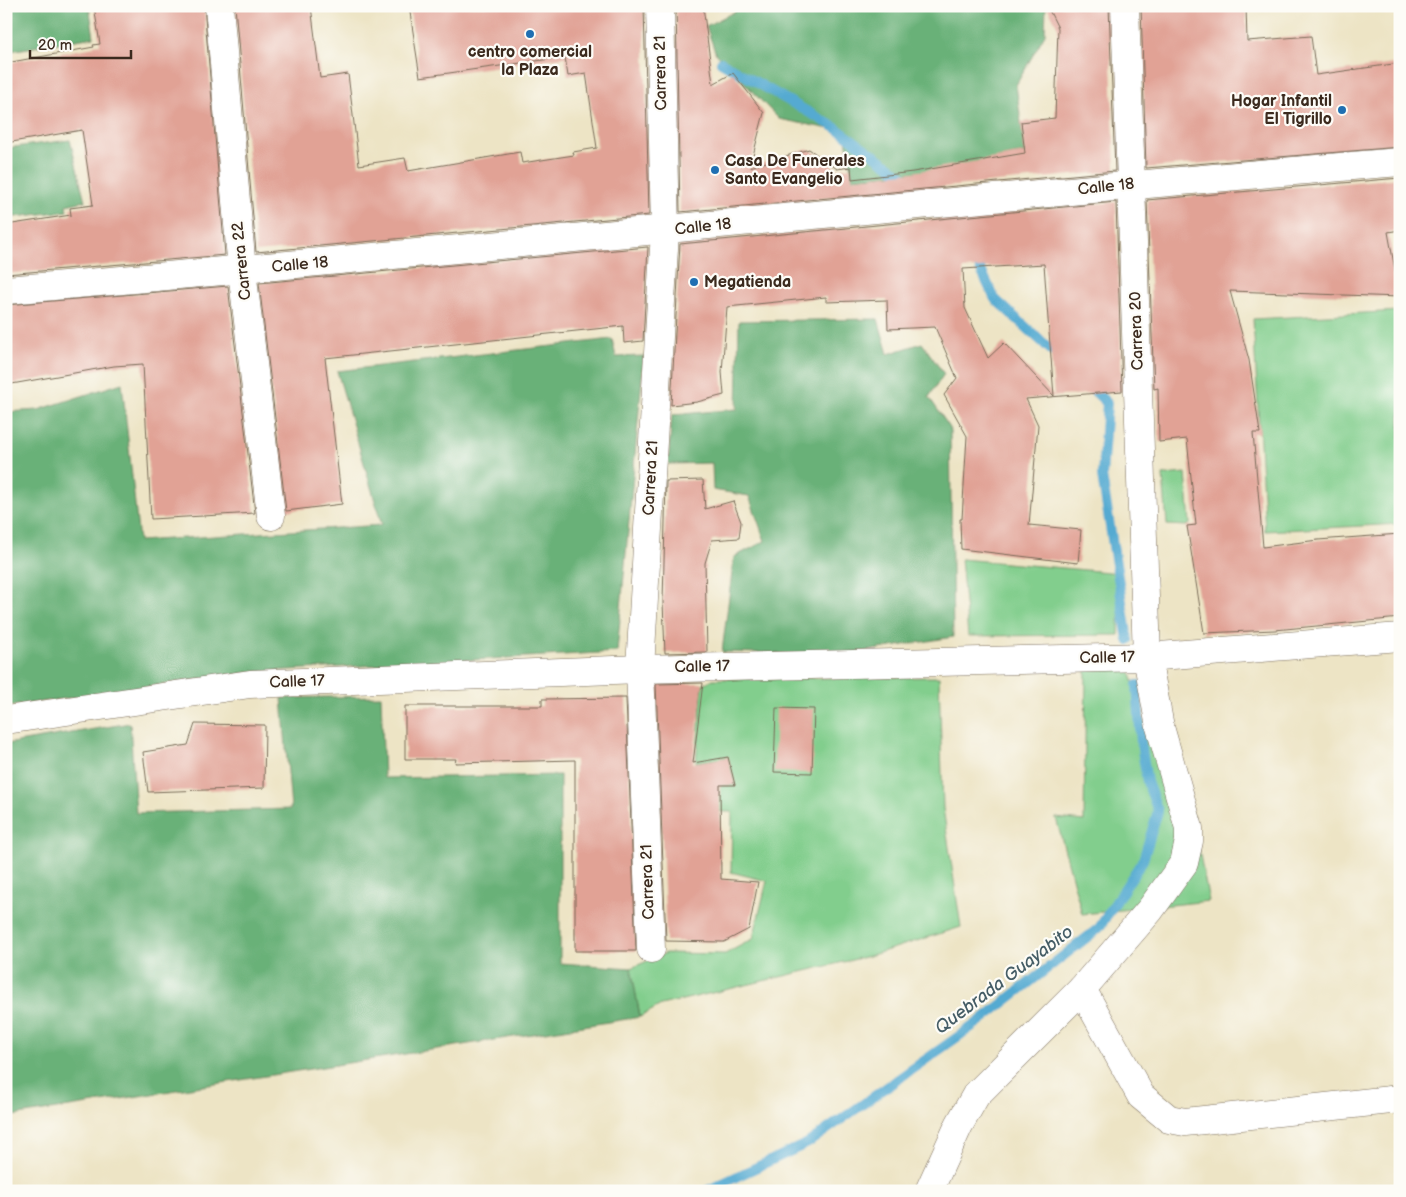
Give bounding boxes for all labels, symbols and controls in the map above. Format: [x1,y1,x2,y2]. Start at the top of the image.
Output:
scale bar [30,28,131,60]
marker: centro comercial la Plaza [524,28,536,40]
street label: Carrera 21 [651,35,671,111]
text: 20 m [38,36,72,55]
place label: centro comercial la Plaza [468,43,592,80]
place label: Hogar Infantil El Tigrillo [1231,92,1332,129]
marker: Hogar Infantil El Tigrillo [1336,104,1348,116]
place label: Casa De Funerales Santo Evangelio [725,152,865,189]
marker: Casa De Funerales Santo Evangelio [709,164,721,176]
street label: Calle 18 [1077,175,1135,199]
street label: Calle 18 [674,215,732,239]
street label: Carrera 22 [228,220,256,301]
street label: Calle 18 [271,253,329,277]
place label: Megatienda [704,273,791,292]
marker: Megatienda [688,276,700,288]
street label: Carrera 20 [1126,291,1148,371]
street label: Carrera 21 [640,440,662,516]
street label: Calle 17 [1079,648,1135,668]
street label: Calle 17 [674,657,730,677]
street label: Calle 17 [269,672,325,692]
street label: Carrera 21 [637,844,659,920]
water label: Quebrada Guayabito [931,921,1077,1039]

